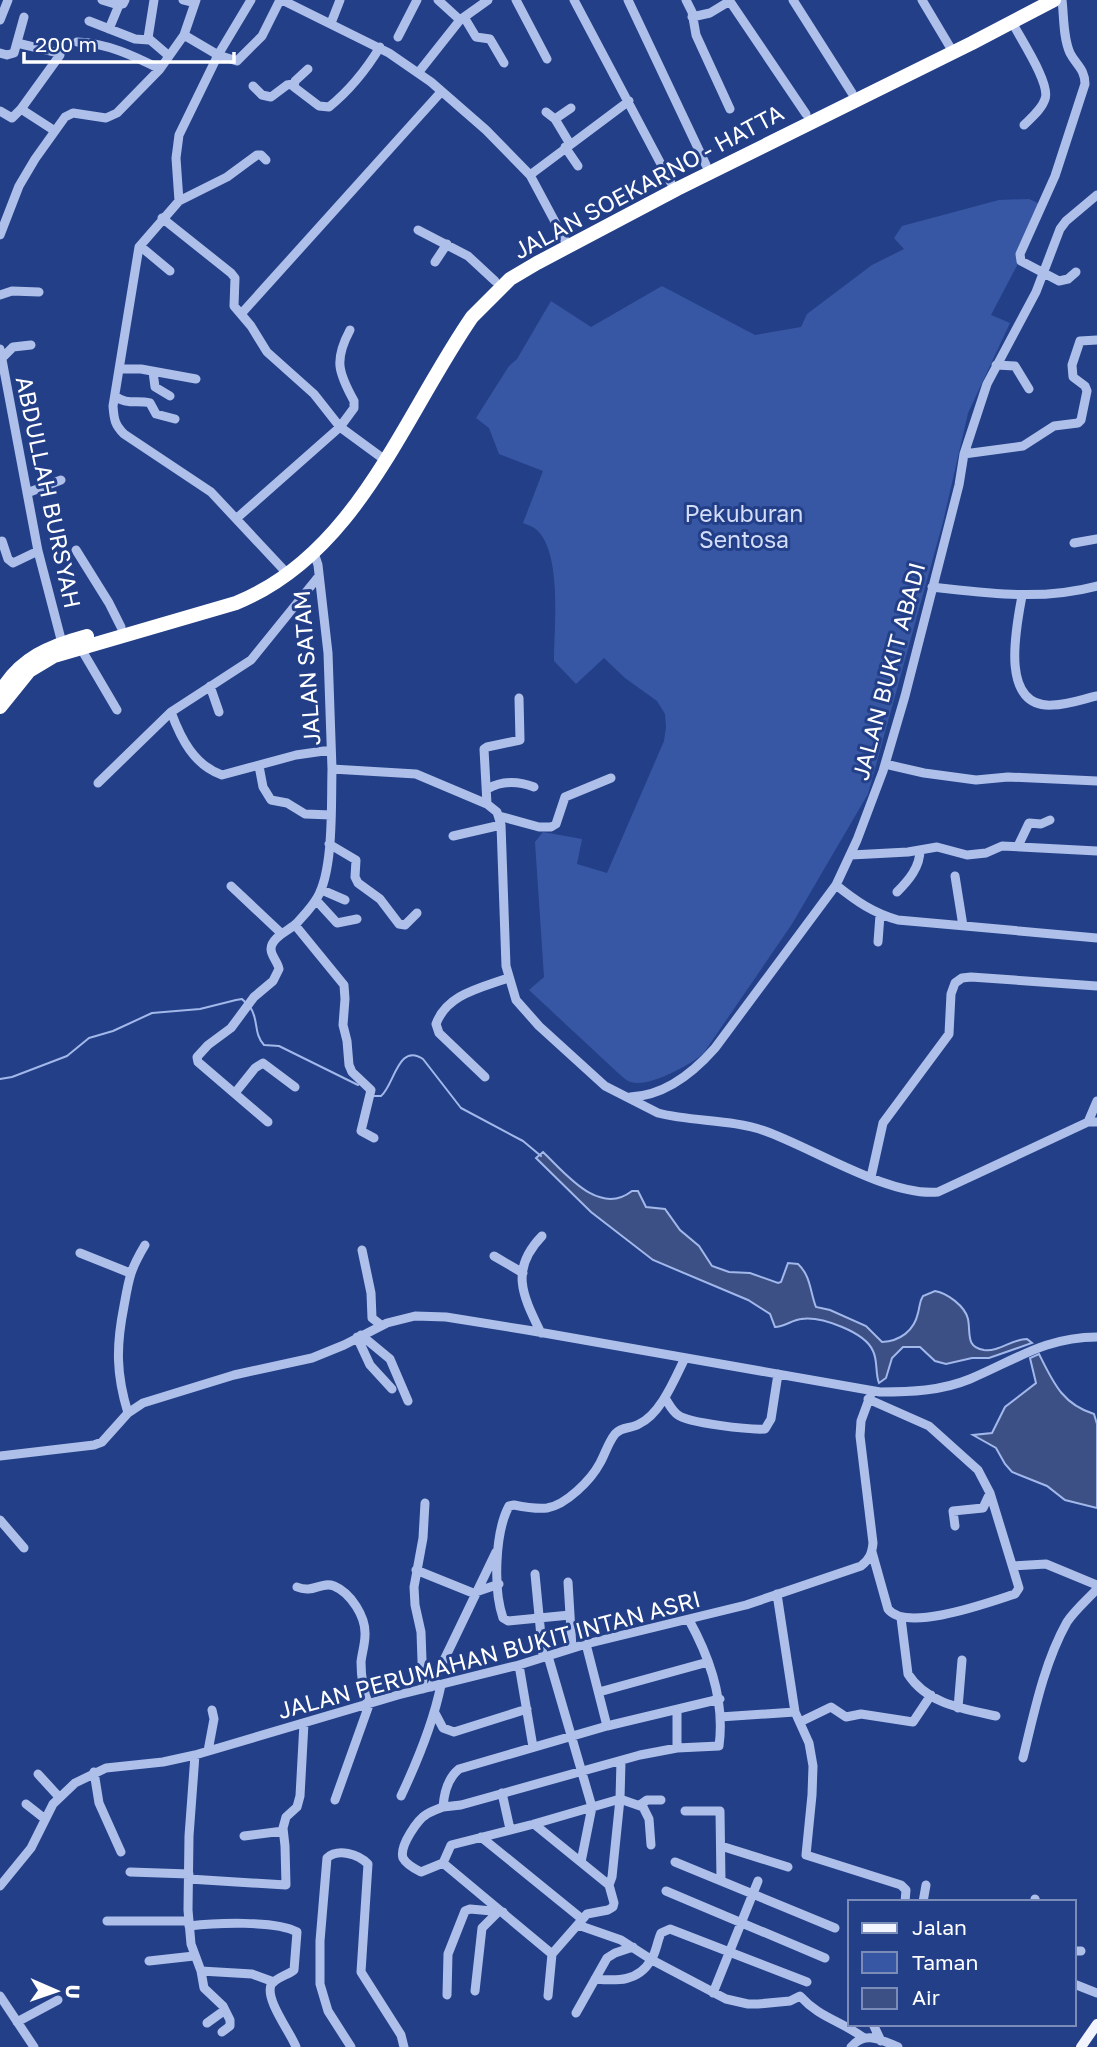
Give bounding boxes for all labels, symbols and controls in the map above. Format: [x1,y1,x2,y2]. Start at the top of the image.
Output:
scale bar [24,21,234,65]
text: 200 m [35,31,97,57]
street label: JALAN SOEKARNO - HATTA [508,98,788,264]
street label: ABDULLAH BURSYAH [11,373,87,611]
park label: Pekuburan Sentosa [684,499,804,553]
street label: JALAN BUKIT ABADI [845,559,931,783]
street label: JALAN SATAM [287,589,325,747]
street label: JALAN PERUMAHAN BUKIT INTAN ASRI [275,1584,703,1724]
legend [848,1900,1076,2026]
text: Jalan [912,1914,967,1940]
text: Taman [912,1949,978,1975]
north arrow [21,1956,91,2026]
text: U [62,1984,85,1999]
text: Air [912,1984,940,2010]

